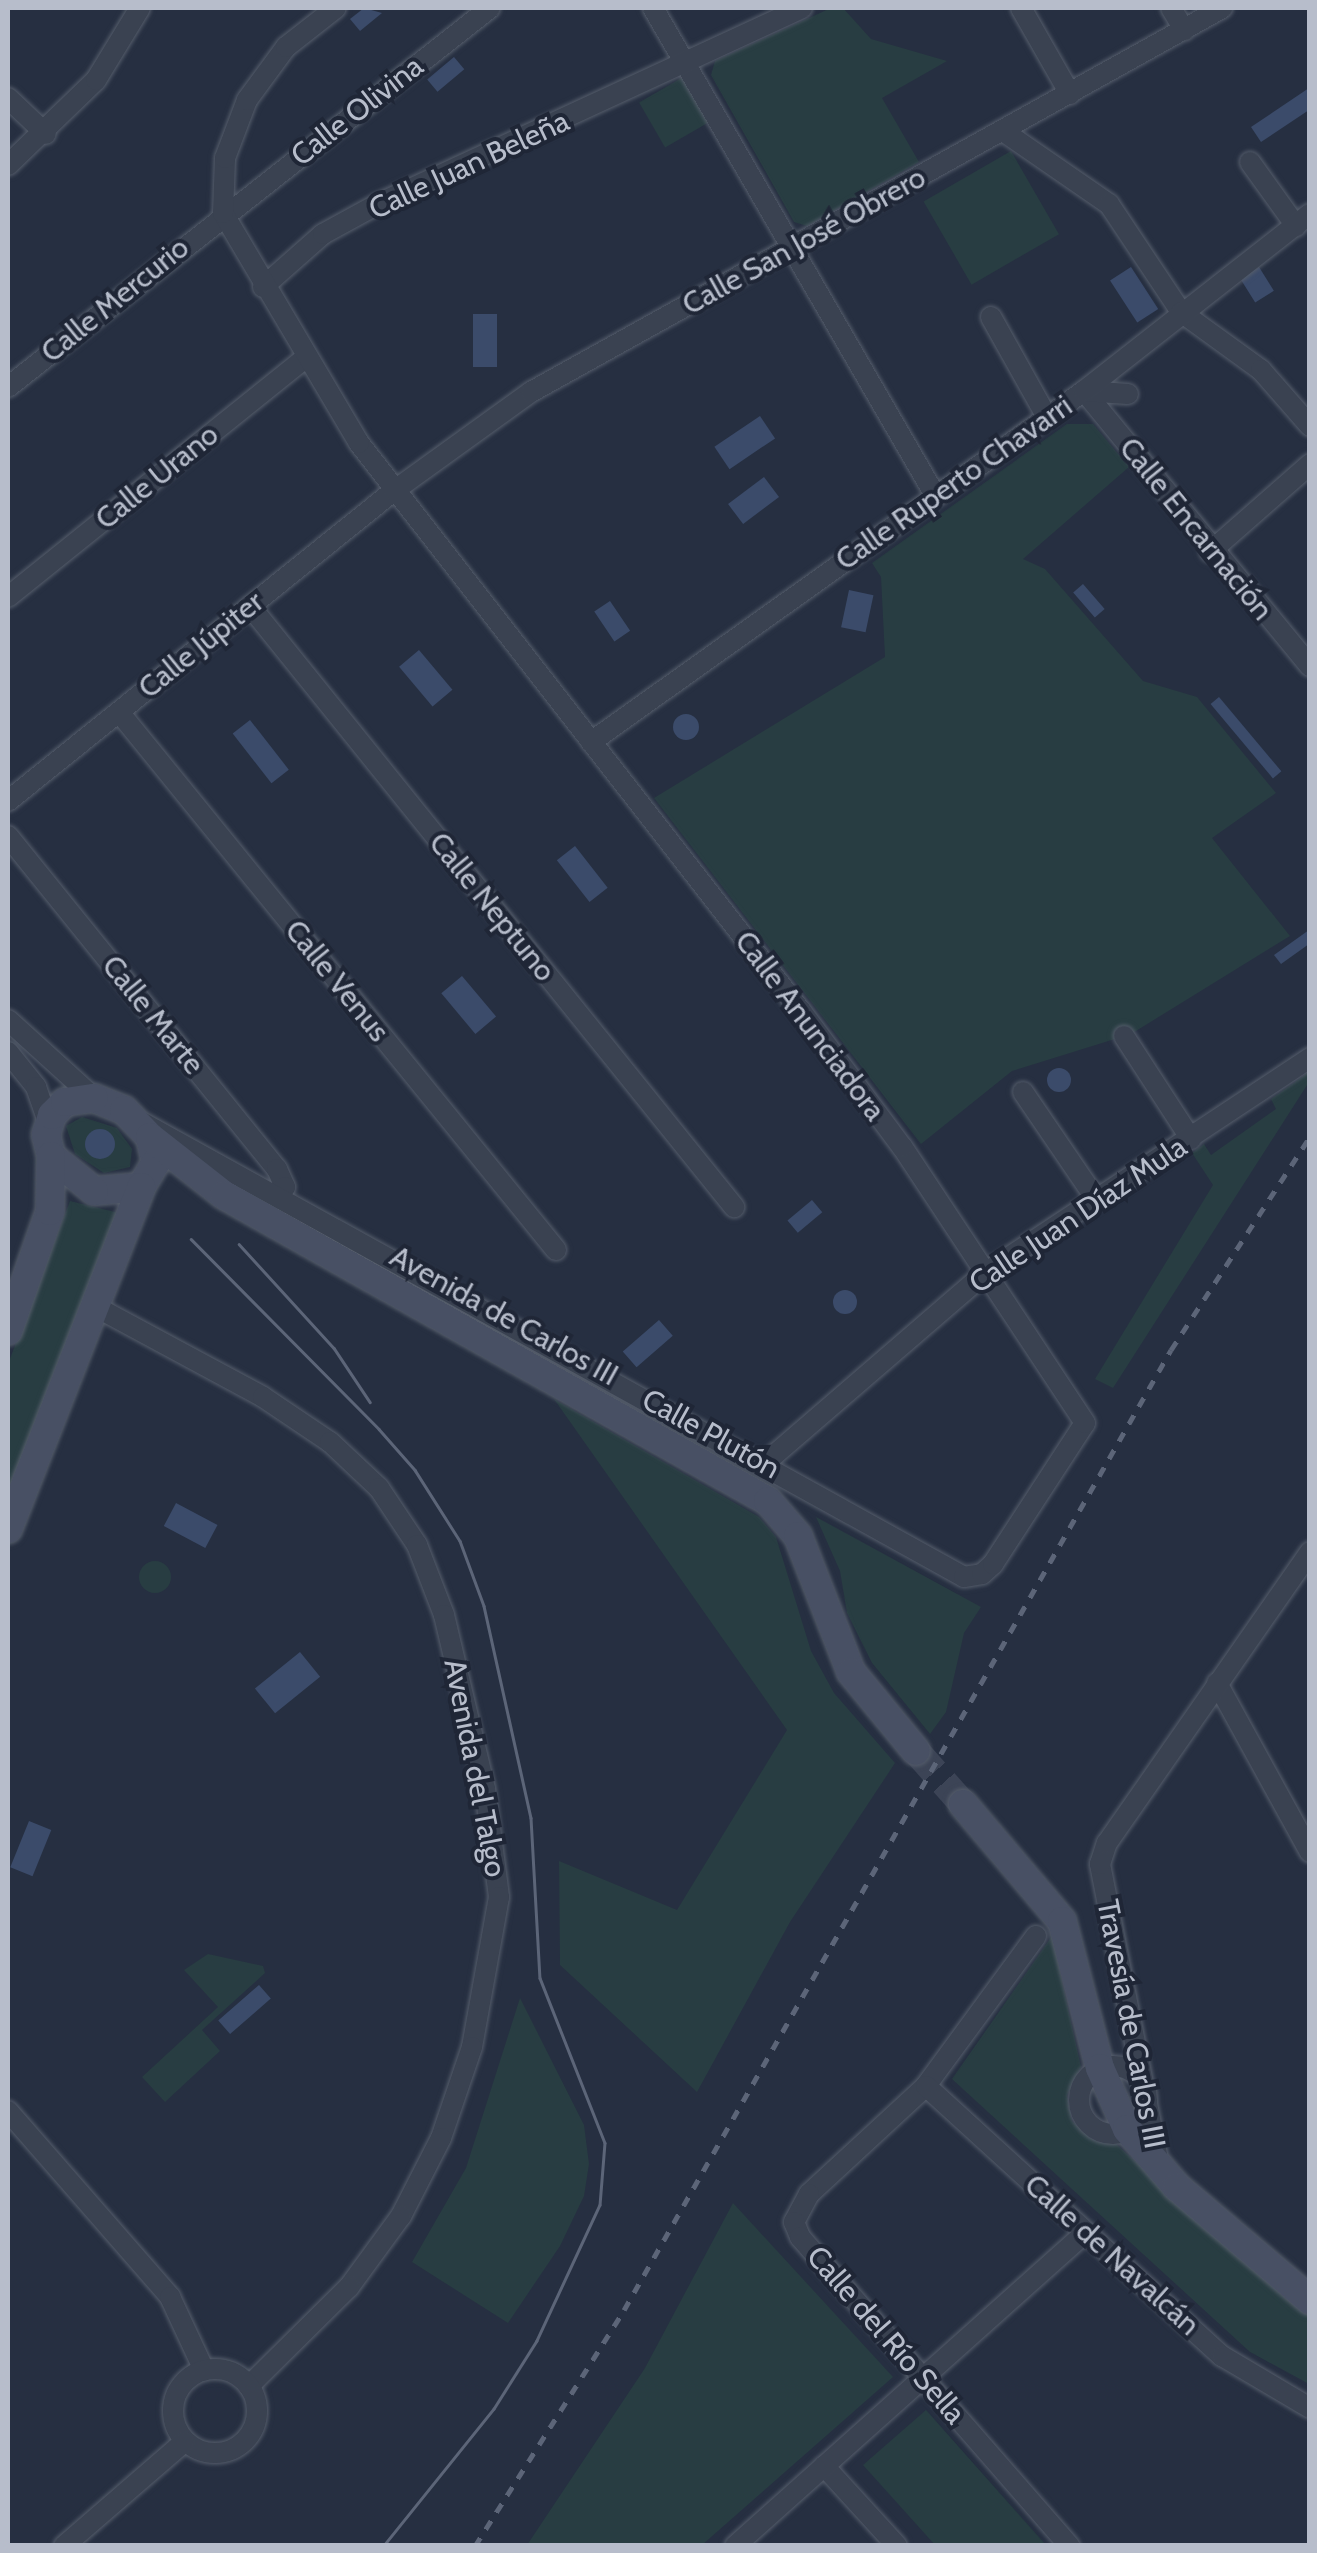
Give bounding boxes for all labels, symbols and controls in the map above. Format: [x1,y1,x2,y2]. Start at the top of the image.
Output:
street label: Calle Olivina [284,48,430,174]
street label: Calle Juan Beleña [363,103,575,227]
street label: Calle San José Obrero [676,159,932,323]
street label: Calle Mercurio [34,230,196,370]
street label: Calle Ruperto Chavarri [829,388,1079,578]
street label: Calle Urano [88,417,226,537]
street label: Calle Encarnación [1112,431,1280,627]
street label: Calle Júpiter [131,584,271,706]
street label: Calle Neptuno [421,825,563,989]
street label: Calle Venus [277,913,397,1049]
street label: Calle Anunciadora [727,924,893,1128]
street label: Calle Marte [94,948,212,1082]
street label: Calle Juan Díaz Mula [962,1129,1194,1301]
street label: Avenida de Carlos III [384,1238,624,1394]
street label: Calle Plutón [636,1381,786,1487]
street label: Avenida del Talgo [436,1656,514,1880]
street label: Travesía de Carlos III [1089,1896,1173,2152]
street label: Calle de Navalcán [1017,2167,1207,2343]
street label: Calle del Río Sella [799,2239,973,2431]

